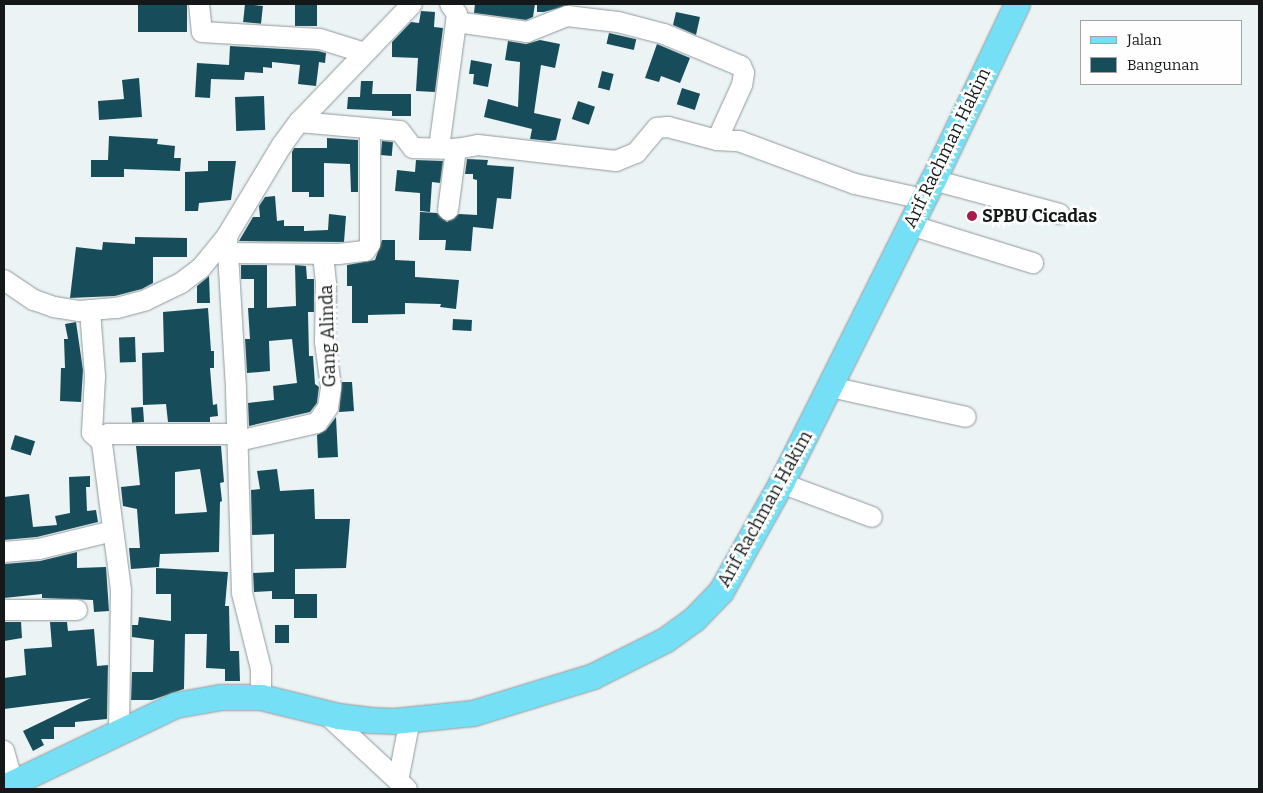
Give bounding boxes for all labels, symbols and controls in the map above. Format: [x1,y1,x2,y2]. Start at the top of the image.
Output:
legend [1080,20,1243,85]
text: Jalan [1127,31,1162,49]
text: Bangunan [1127,56,1199,74]
street label: Arif Rachman Hakim [899,65,995,231]
place label: SPBU Cicadas [982,205,1097,227]
marker: SPBU Cicadas [966,210,978,222]
street label: Gang Alinda [315,284,341,388]
street label: Arif Rachman Hakim [713,427,817,591]

